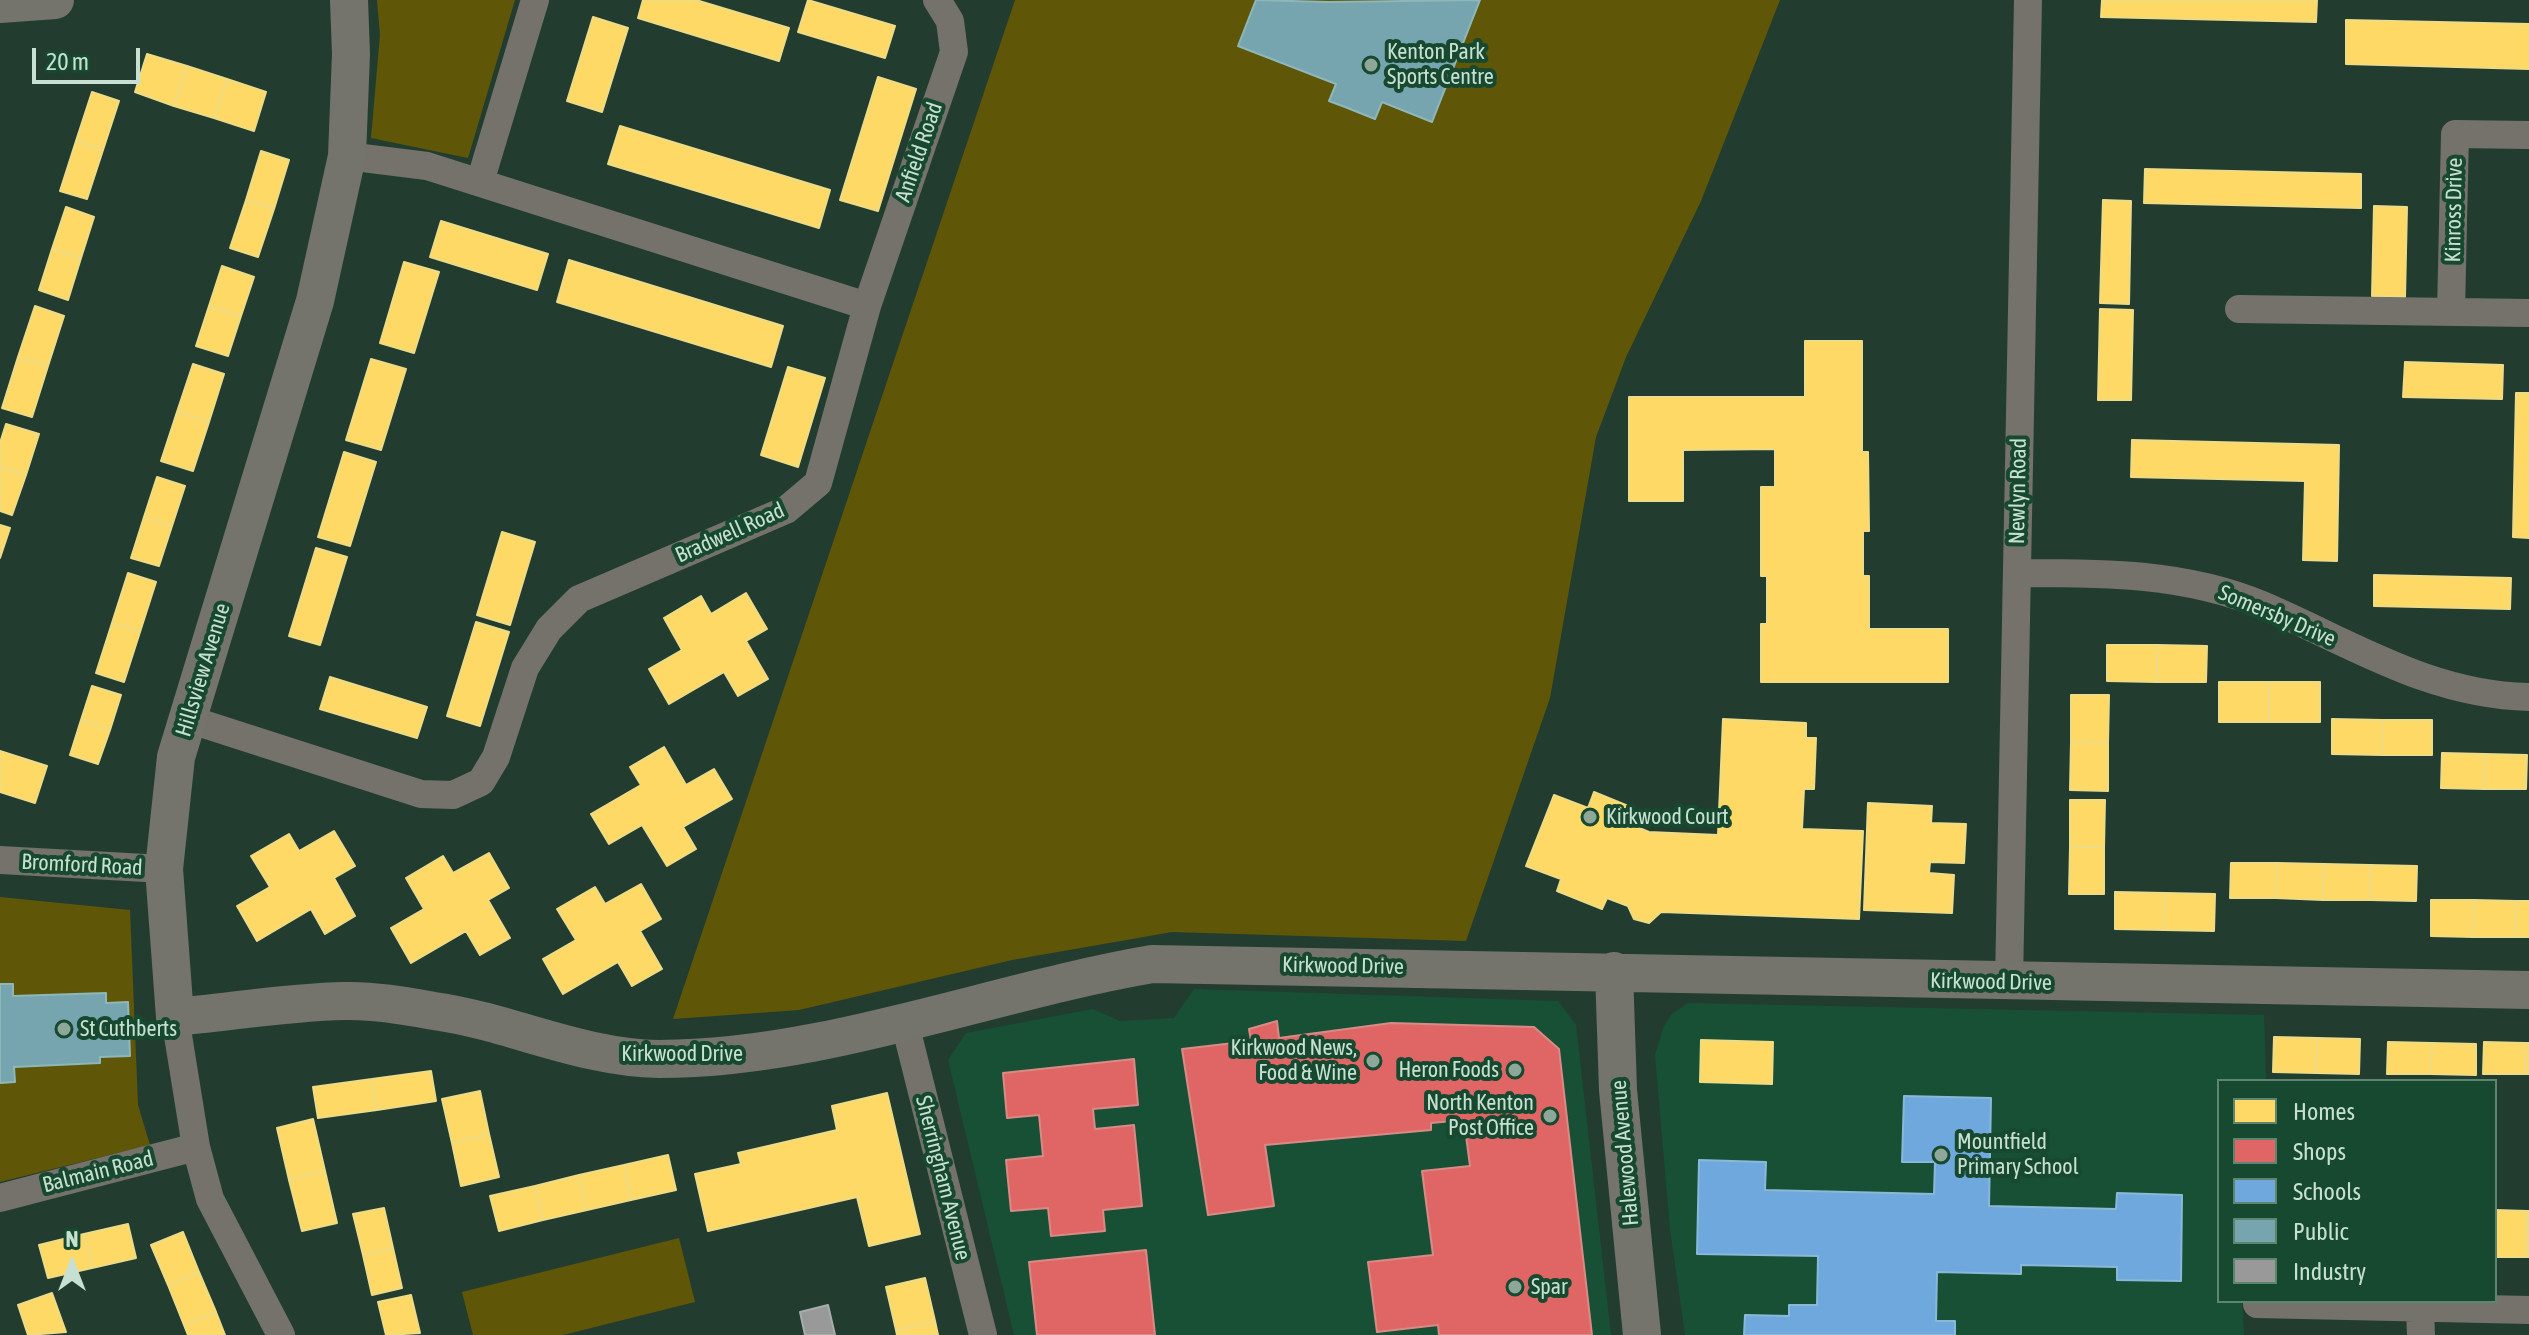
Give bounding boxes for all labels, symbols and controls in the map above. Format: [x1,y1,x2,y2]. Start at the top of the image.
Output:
scale bar [36,32,144,82]
place label: Kenton Park Sports Centre [1387,39,1494,90]
text: 20 m [46,48,89,75]
marker: Kenton Park Sports Centre [1362,56,1380,74]
street label: Anfield Road [890,99,948,205]
street label: Kinross Drive [2440,157,2468,263]
street label: Newlyn Road [2004,438,2032,544]
street label: Bradwell Road [671,497,789,569]
street label: Somersby Drive [2214,579,2340,653]
street label: Hillsview Avenue [170,600,236,740]
place label: Kirkwood Court [1606,804,1729,830]
marker: Kirkwood Court [1581,808,1599,826]
street label: Bromford Road [21,849,143,881]
street label: Kirkwood Drive [1282,952,1404,980]
street label: Kirkwood Drive [1930,968,2052,996]
place label: St Cuthberts [80,1016,177,1042]
marker: St Cuthberts [55,1020,73,1038]
place label: Kirkwood News, Food & Wine [1230,1035,1357,1086]
street label: Kirkwood Drive [621,1041,743,1067]
marker: Kirkwood News, Food & Wine [1364,1052,1382,1070]
place label: Heron Foods [1398,1057,1499,1083]
marker: Heron Foods [1506,1061,1524,1079]
street label: Halewood Avenue [1605,1079,1645,1227]
legend [2217,1079,2497,1303]
place label: North Kenton Post Office [1426,1090,1534,1142]
street label: Sherringham Avenue [910,1093,976,1263]
text: Homes [2293,1098,2355,1125]
marker: North Kenton Post Office [1541,1107,1559,1125]
place label: Mountfield Primary School [1957,1129,2079,1180]
text: Shops [2293,1138,2346,1165]
street label: Balmain Road [40,1145,156,1199]
marker: Mountfield Primary School [1932,1146,1950,1164]
text: Schools [2293,1178,2361,1205]
text: Public [2293,1218,2349,1245]
north arrow [32,1223,112,1303]
text: N [66,1226,78,1252]
text: Industry [2293,1258,2366,1285]
place label: Spar [1531,1274,1567,1300]
marker: Spar [1506,1278,1524,1296]

